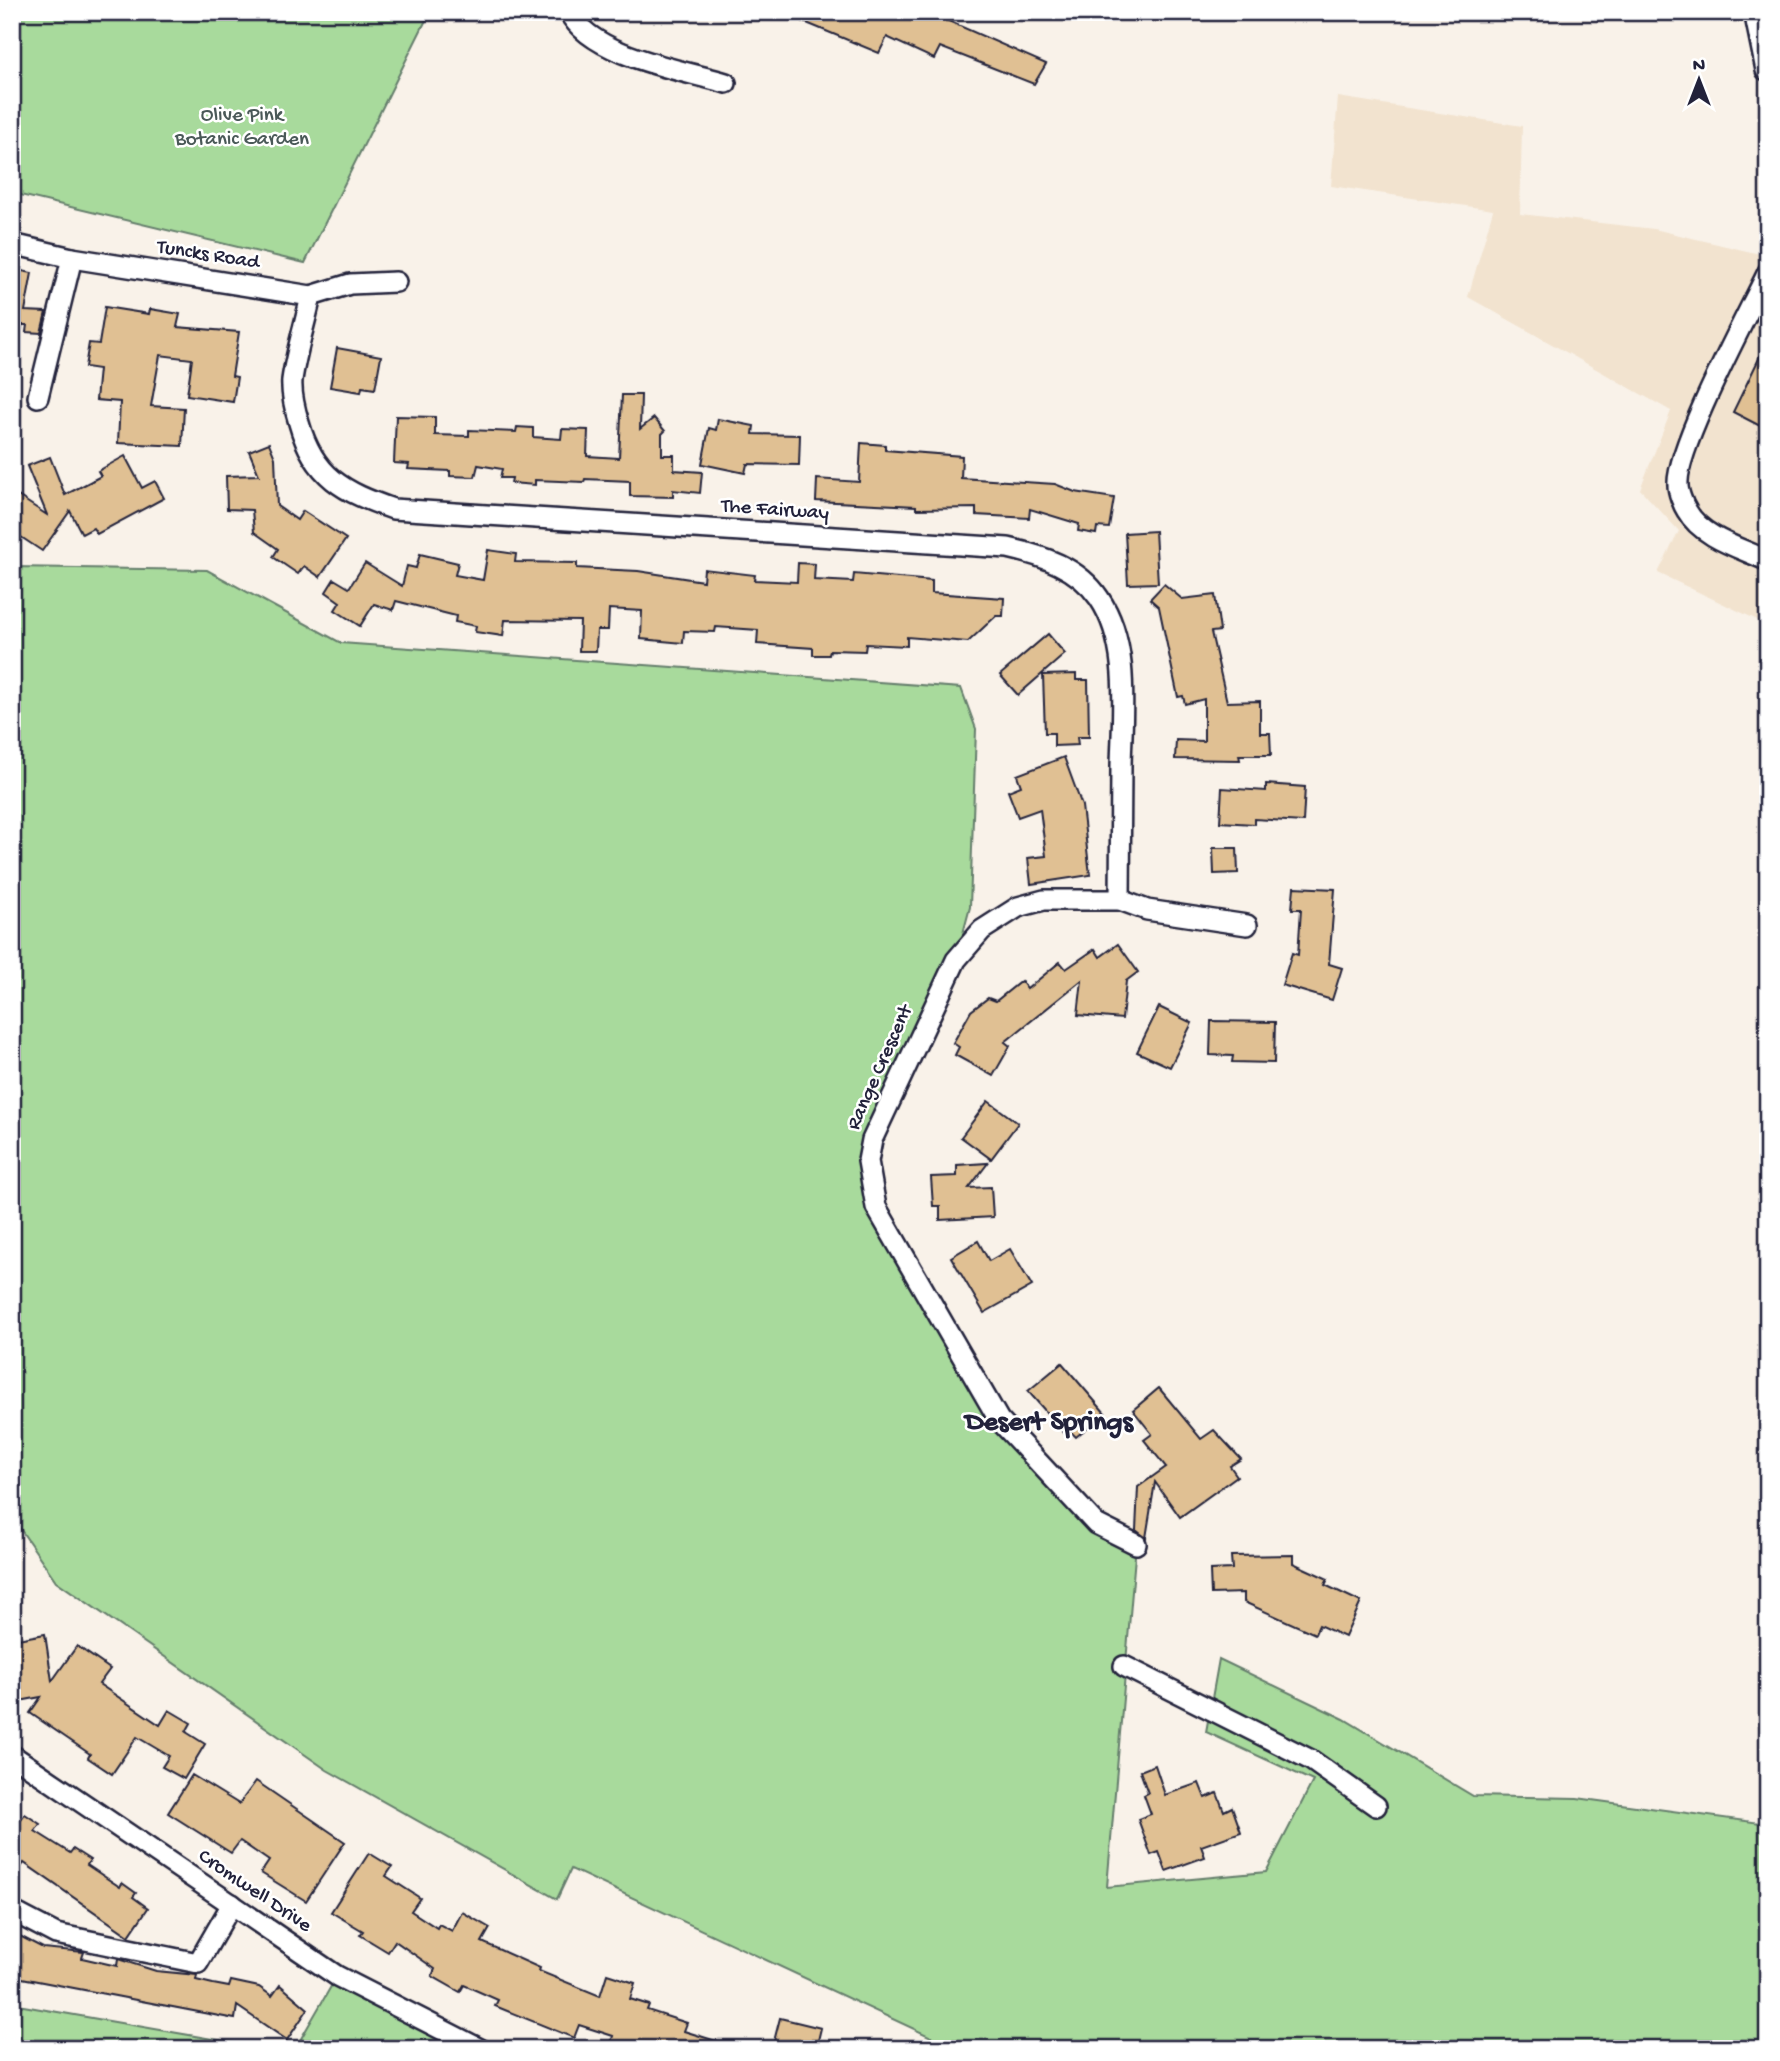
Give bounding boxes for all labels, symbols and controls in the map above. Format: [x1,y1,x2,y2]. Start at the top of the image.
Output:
north arrow [1664,46,1734,116]
text: N [1693,55,1705,78]
park label: Olive Pink Botanic Garden [174,104,309,153]
street label: Tuncks Road [154,235,262,277]
street label: The Fairway [719,495,830,527]
street label: Range Crescent [842,999,921,1134]
district label: Desert Springs [962,1407,1135,1440]
street label: Cromwell Drive [192,1845,317,1940]

